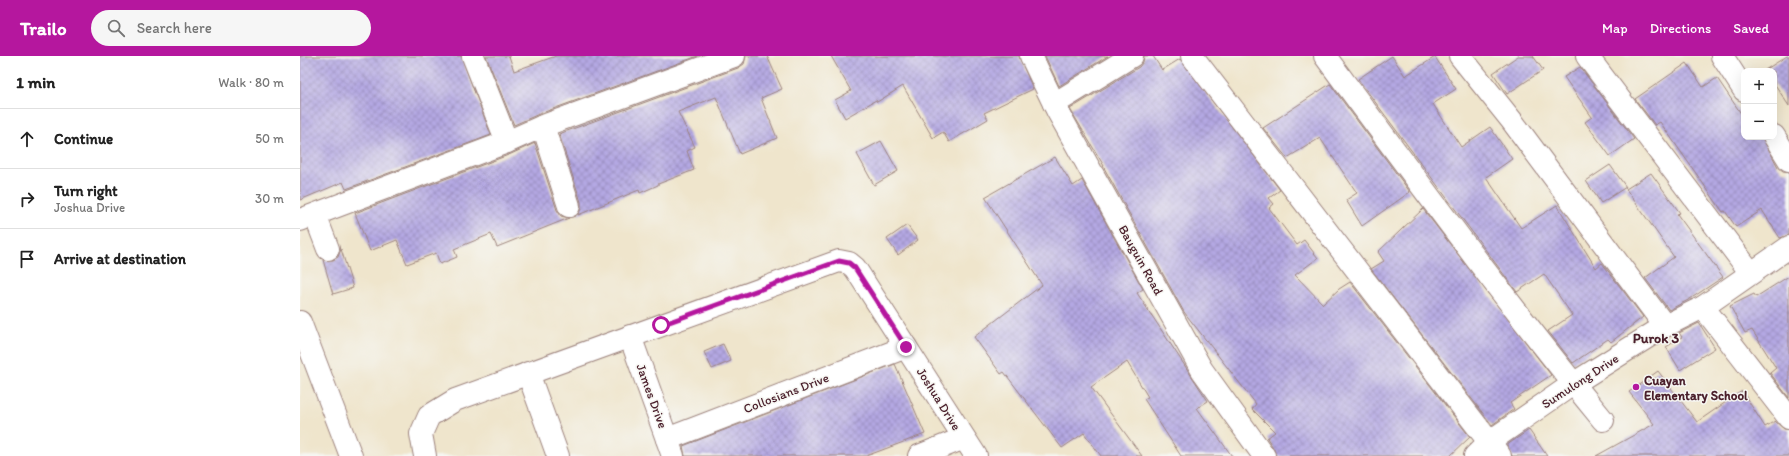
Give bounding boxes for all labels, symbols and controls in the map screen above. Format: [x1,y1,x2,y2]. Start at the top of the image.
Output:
search box [91,10,371,46]
text: Trailo [20,17,67,40]
icon: search [105,17,127,39]
text: Search here [137,19,212,37]
text: Map [1602,20,1628,37]
text: Directions [1650,20,1711,37]
text: Saved [1733,20,1769,37]
map controls [1741,68,1777,140]
button: + [1741,68,1777,104]
text: 1 min [16,72,55,92]
text: Walk · 80 m [218,75,284,90]
button: − [1741,104,1777,140]
icon: ahead [16,128,38,150]
text: Continue [54,130,113,148]
text: 50 m [255,131,284,146]
text: Turn right [54,182,118,200]
icon: right [16,188,38,210]
text: 30 m [255,191,284,206]
text: Joshua Drive [54,200,125,215]
street label: Bauguin Road [1116,222,1166,298]
icon: arrive [16,248,38,270]
text: Arrive at destination [54,250,186,268]
route start [652,316,670,334]
district label: Purok 3 [1633,330,1680,347]
route end [897,338,915,356]
street label: Sumulong Drive [1539,351,1621,411]
street label: James Drive [633,362,671,430]
street label: Joshua Drive [914,365,964,433]
street label: Collosians Drive [741,370,831,416]
place label: Cuayan Elementary School [1644,373,1748,404]
marker: Cuayan Elementary School [1631,382,1641,392]

